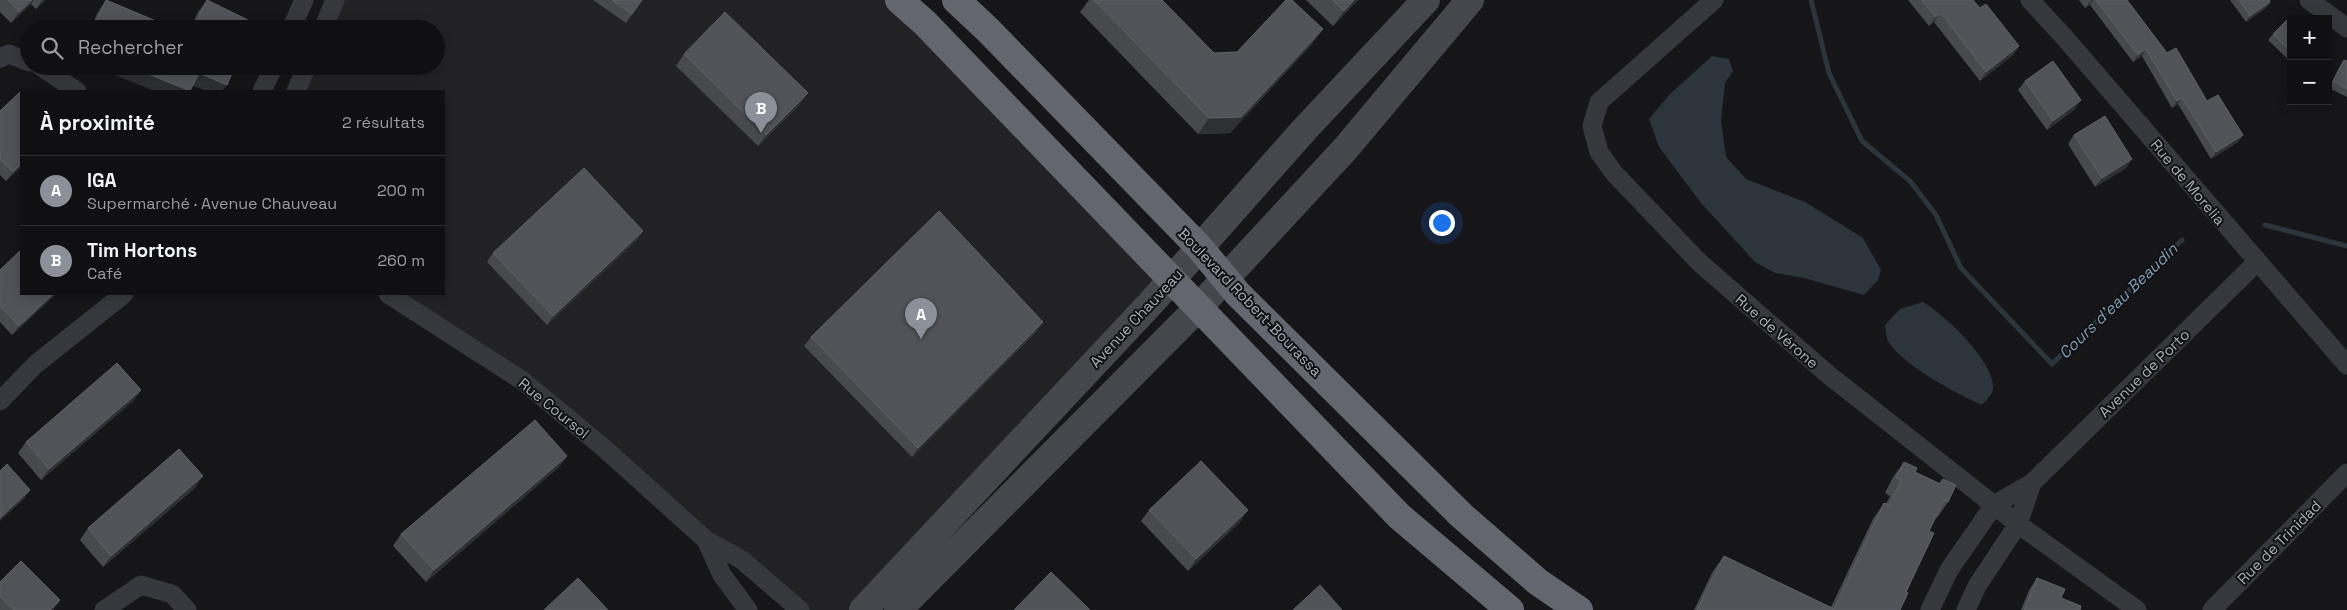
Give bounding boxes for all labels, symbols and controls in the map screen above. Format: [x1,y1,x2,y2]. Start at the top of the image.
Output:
map controls [2287,15,2332,105]
button: + [2287,15,2332,60]
search box [20,20,445,75]
icon: search [38,34,66,62]
text: Rechercher [78,35,184,60]
button: − [2287,60,2332,105]
pin: B [745,92,777,133]
text: À proximité [40,109,155,136]
text: 2 résultats [342,112,425,133]
street label: Rue de Morelia [2147,135,2230,229]
text: IGA [87,168,117,193]
text: A [51,180,61,201]
text: 200 m [377,180,425,201]
text: Supermarché · Avenue Chauveau [87,193,337,214]
your location [1429,210,1455,236]
street label: Boulevard Robert-Bourassa [1174,224,1326,380]
text: Tim Hortons [87,238,197,263]
water label: Cours d'eau Beaudin [2054,238,2183,363]
text: B [51,250,61,271]
text: 260 m [377,250,425,271]
text: Café [87,263,122,284]
street label: Avenue Chauveau [1086,265,1186,371]
street label: Rue de Vérone [1732,290,1823,372]
pin: A [905,298,937,339]
street label: Avenue de Porto [2095,325,2193,421]
street label: Rue Coursol [515,374,593,442]
street label: Rue de Trinidad [2233,496,2325,588]

